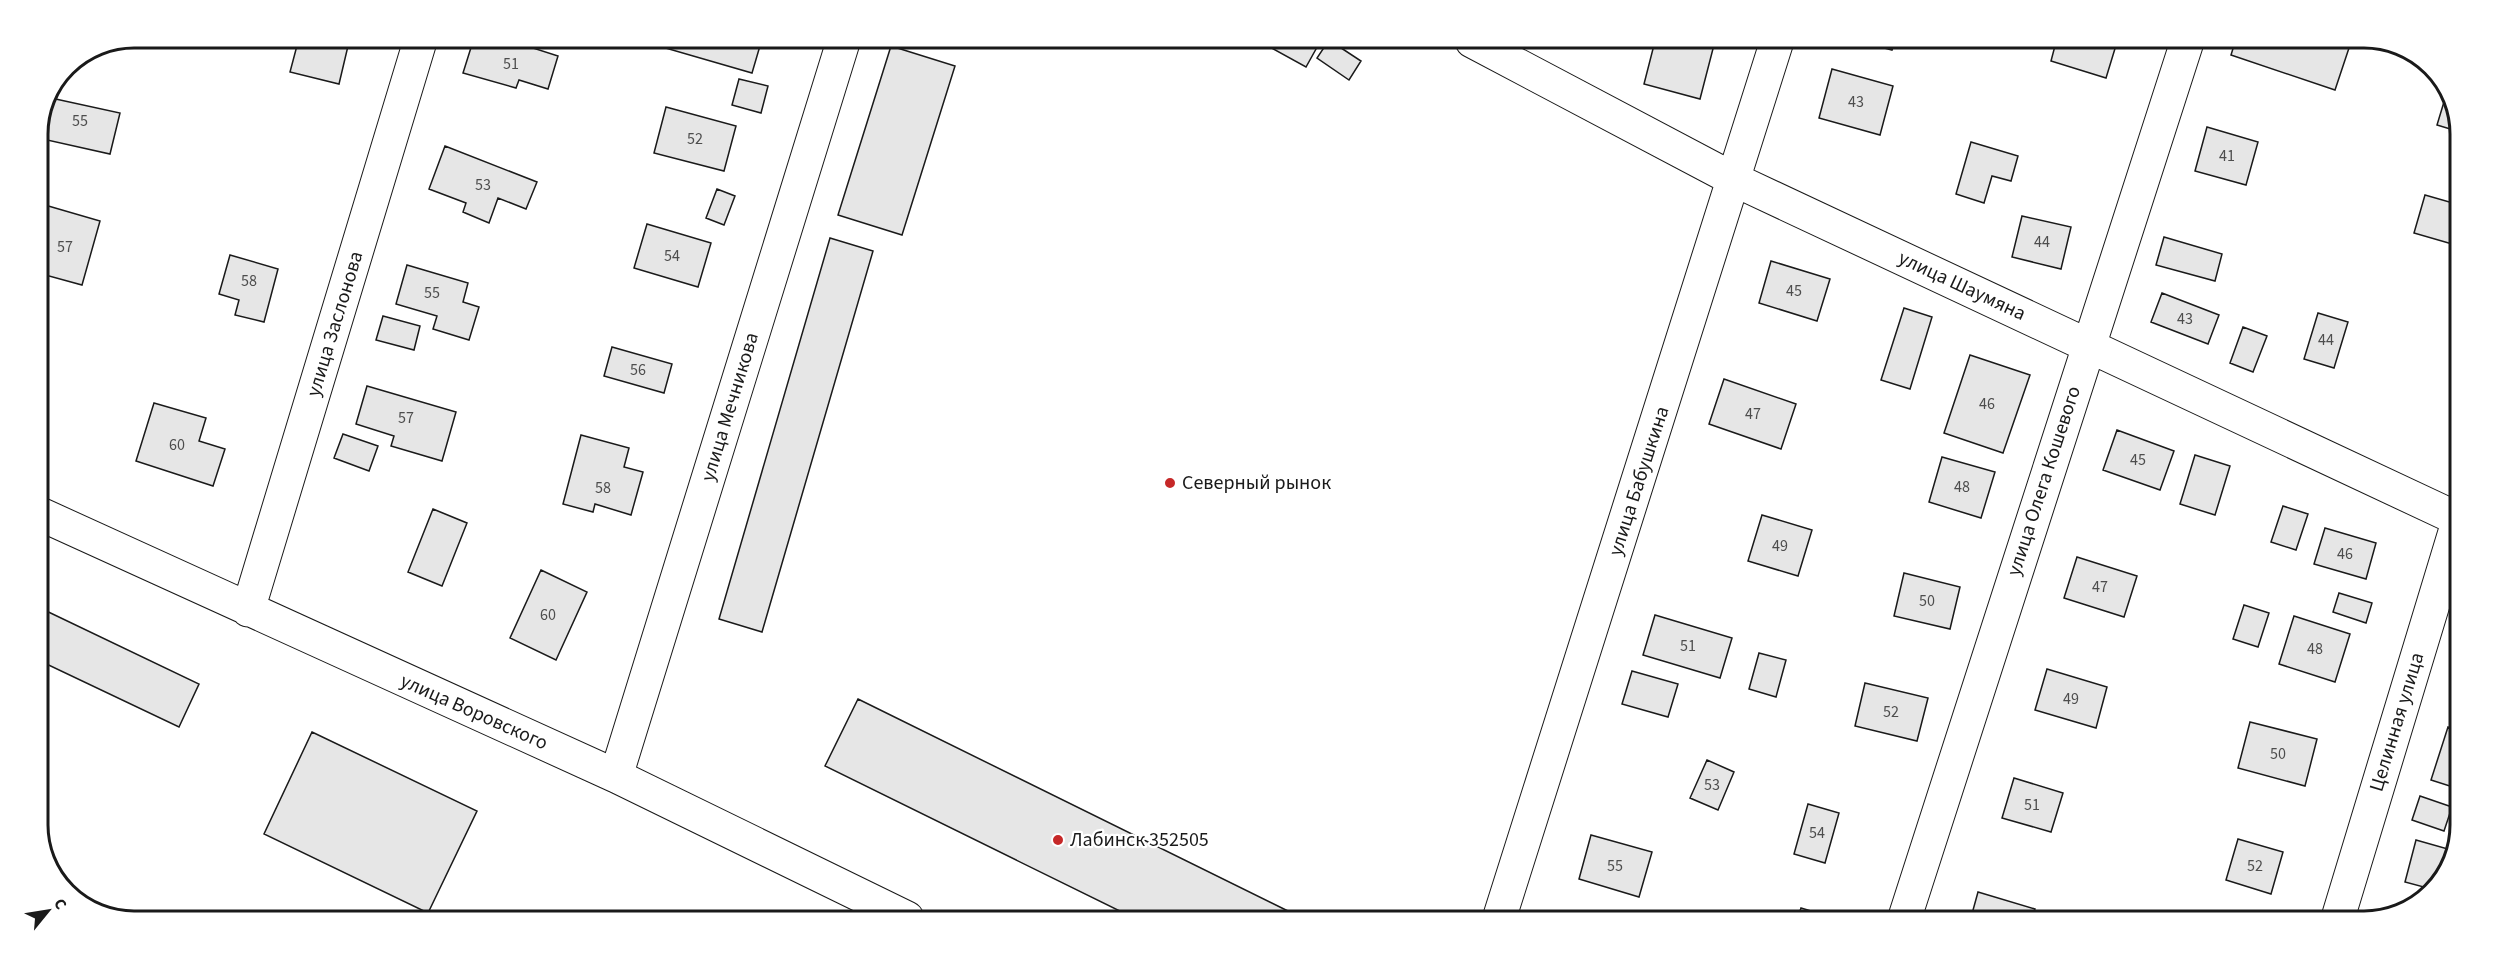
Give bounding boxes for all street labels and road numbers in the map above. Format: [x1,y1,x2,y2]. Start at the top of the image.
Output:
street label: улица Шаумяна [1894,244,2030,328]
street label: улица Заслонова [300,248,370,400]
street label: улица Мечникова [694,329,766,485]
street label: улица Олега Кошевого [2000,382,2088,580]
street label: улица Бабушкина [1602,403,1676,559]
street label: Целинная улица [2363,649,2431,795]
street label: улица Воровского [396,667,552,757]

